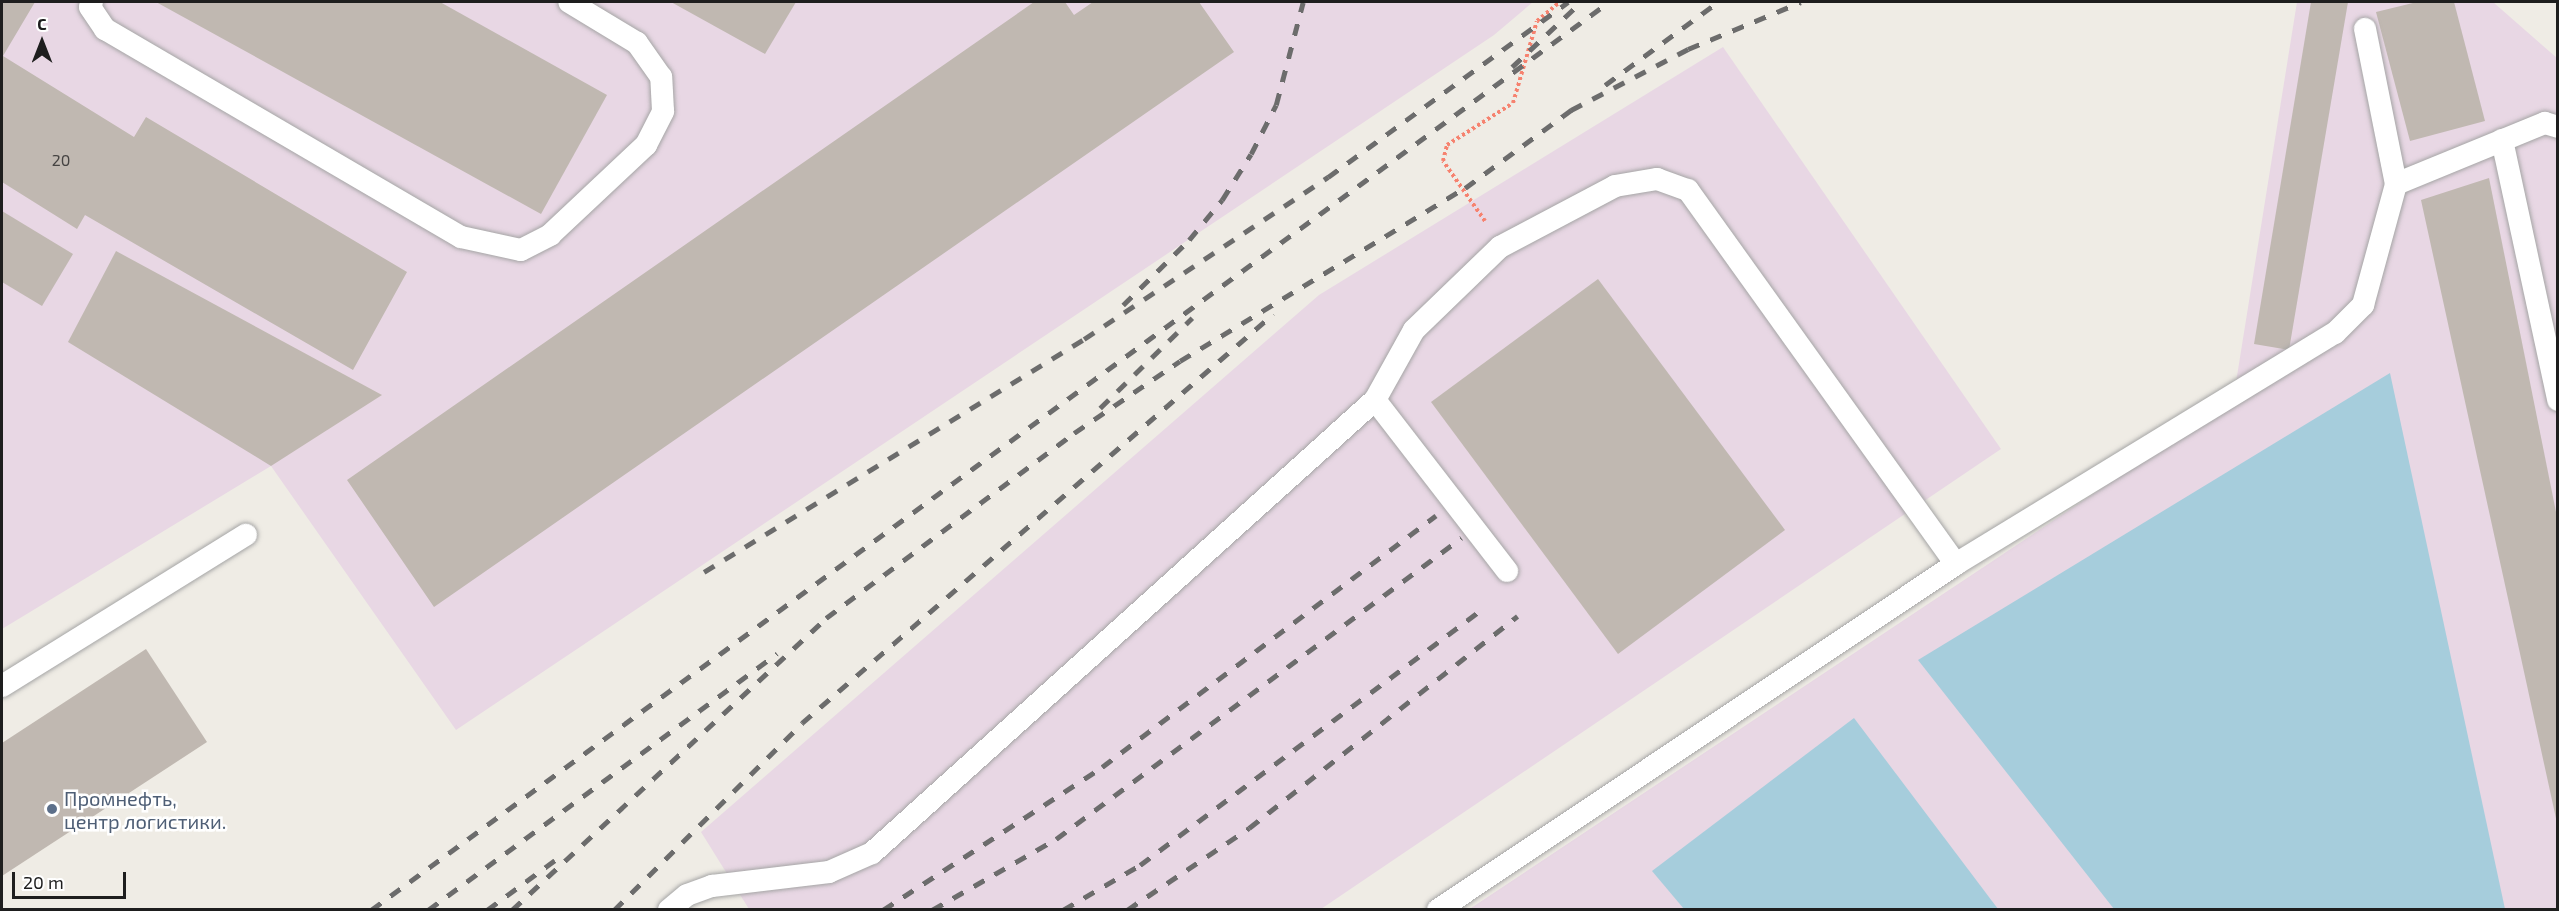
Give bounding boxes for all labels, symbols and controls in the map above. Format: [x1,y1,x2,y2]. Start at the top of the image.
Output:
north arrow [12,12,72,72]
text: С [37,14,47,33]
house number: 20 [52,150,70,170]
place label: Промнефть, центр логистики. [64,786,226,833]
marker: Промнефть, центр логистики. [45,802,59,816]
scale bar [15,860,129,898]
text: 20 m [23,871,64,893]

